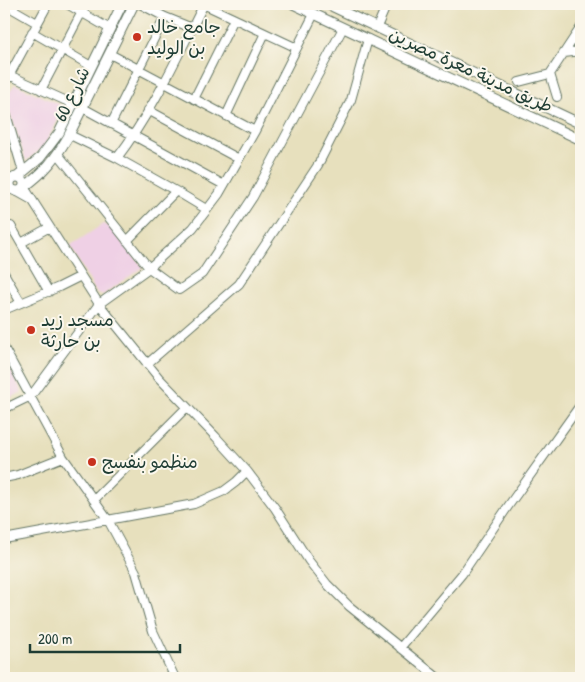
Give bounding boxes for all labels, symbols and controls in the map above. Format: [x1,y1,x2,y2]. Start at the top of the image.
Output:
place label: جامع خالد بن الوليد [147,14,221,60]
street label: طريق مدينة معرة مصرين [385,21,557,118]
marker: جامع خالد بن الوليد [131,31,143,43]
street label: شارع 60 [48,62,96,125]
place label: مسجد زيد بن حارثة [41,307,114,353]
marker: مسجد زيد بن حارثة [25,324,37,336]
place label: منظمو بنفسج [102,449,198,474]
marker: منظمو بنفسج [86,456,98,468]
scale bar [30,622,180,654]
text: 200 m [38,628,72,649]

